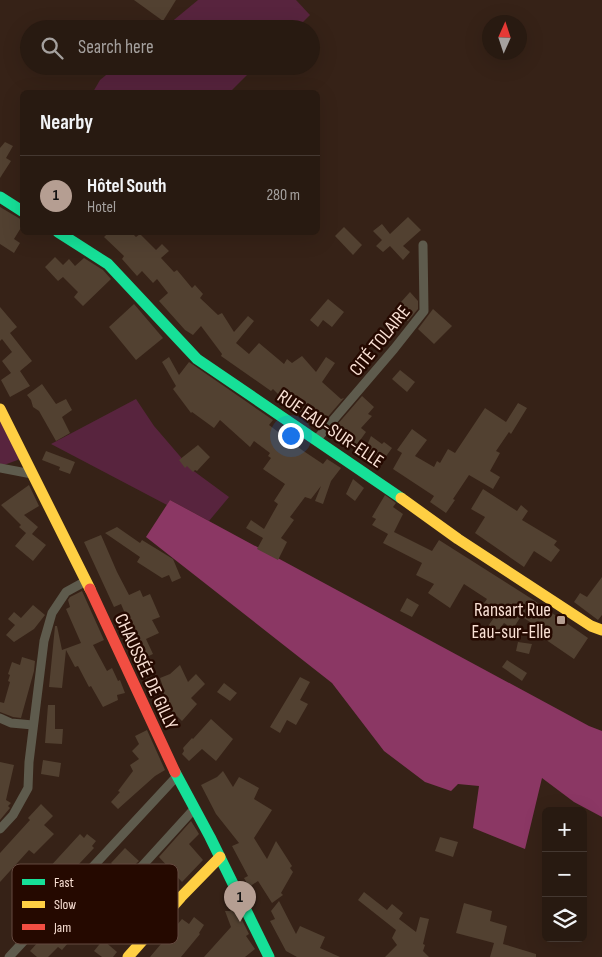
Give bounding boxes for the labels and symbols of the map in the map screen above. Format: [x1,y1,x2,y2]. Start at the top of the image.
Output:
north arrow [482,15,527,60]
street label: CITÉ TOLAIRE [345,301,416,381]
street label: RUE EAU-SUR-ELLE [273,385,388,473]
your location [278,423,304,449]
place label: Ransart Rue Eau-sur-Elle [472,599,551,644]
street label: CHAUSSÉE DE GILLY [109,610,183,733]
marker: Ransart Rue Eau-sur-Elle [555,614,567,626]
legend [12,864,178,944]
text: Fast [54,874,74,891]
pin: 1 [224,881,256,922]
text: Slow [54,896,76,913]
text: Jam [53,919,71,936]

